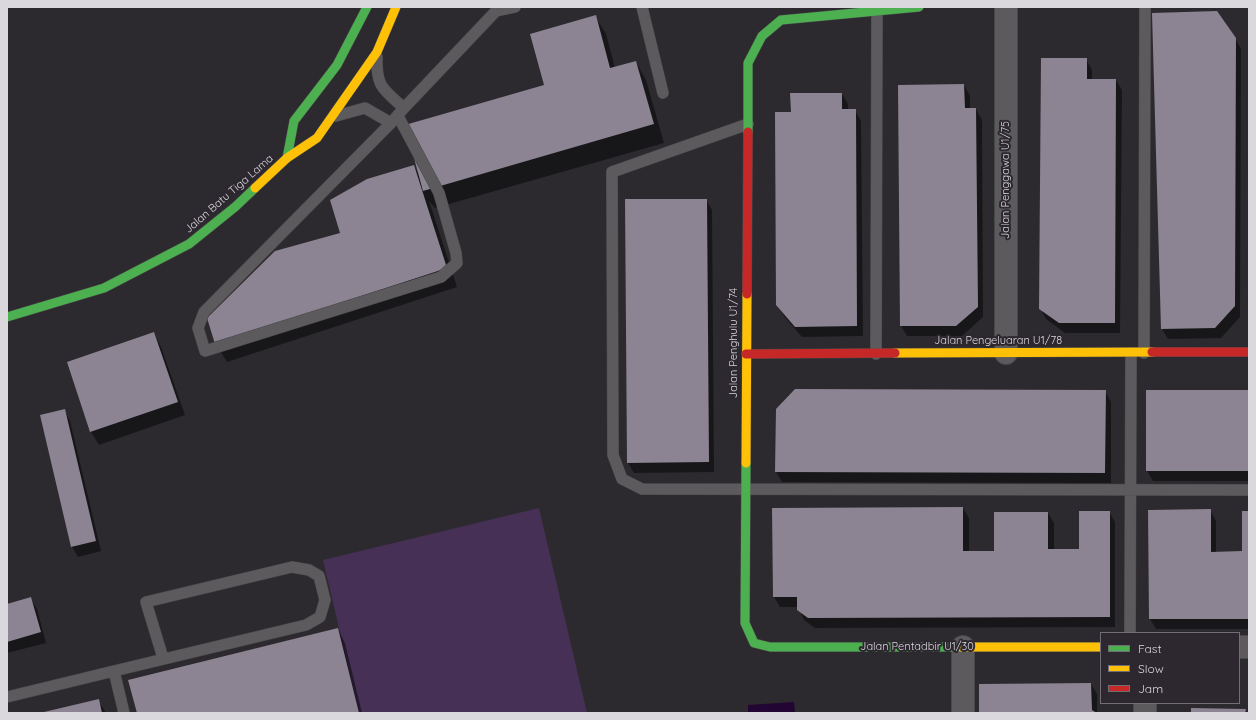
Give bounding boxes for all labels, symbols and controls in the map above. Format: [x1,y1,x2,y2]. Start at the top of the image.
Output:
street label: Jalan Penggawa U1/75 [999,121,1013,239]
street label: Jalan Batu Tiga Lama [182,152,276,236]
street label: Jalan Penghulu U1/74 [727,288,741,398]
street label: Jalan Pengeluaran U1/78 [934,334,1062,348]
legend [1100,632,1240,704]
street label: Jalan Pentadbir U1/30 [860,640,974,654]
text: Fast [1138,641,1162,656]
text: Slow [1138,661,1164,676]
text: Jam [1138,681,1163,696]

